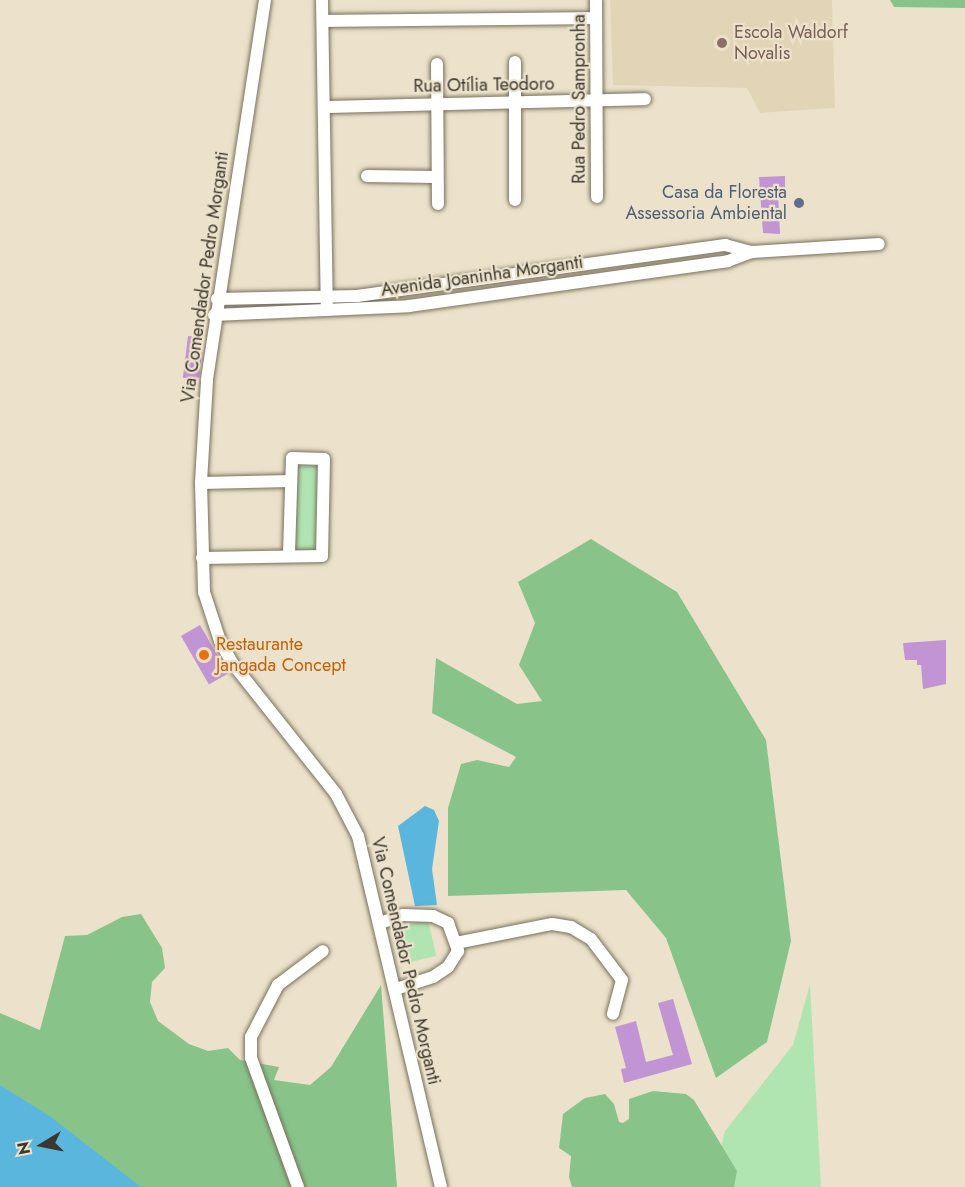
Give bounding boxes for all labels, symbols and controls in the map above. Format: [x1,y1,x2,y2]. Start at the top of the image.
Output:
street label: Rua Pedro Sampronha [568,14,590,184]
place label: Escola Waldorf Novalis [734,22,848,64]
marker: Escola Waldorf Novalis [715,36,729,50]
street label: Rua Otília Teodoro [413,73,555,97]
street label: Via Comendador Pedro Morganti [177,150,233,404]
place label: Casa da Floresta Assessoria Ambiental [625,182,787,224]
marker: Casa da Floresta Assessoria Ambiental [792,196,806,210]
street label: Avenida Joaninha Morganti [380,251,584,301]
place label: Restaurante Jangada Concept [216,634,346,676]
marker: Restaurante Jangada Concept [197,648,211,662]
street label: Via Comendador Pedro Morganti [367,835,445,1087]
north arrow [12,1115,72,1175]
text: N [11,1140,36,1156]

